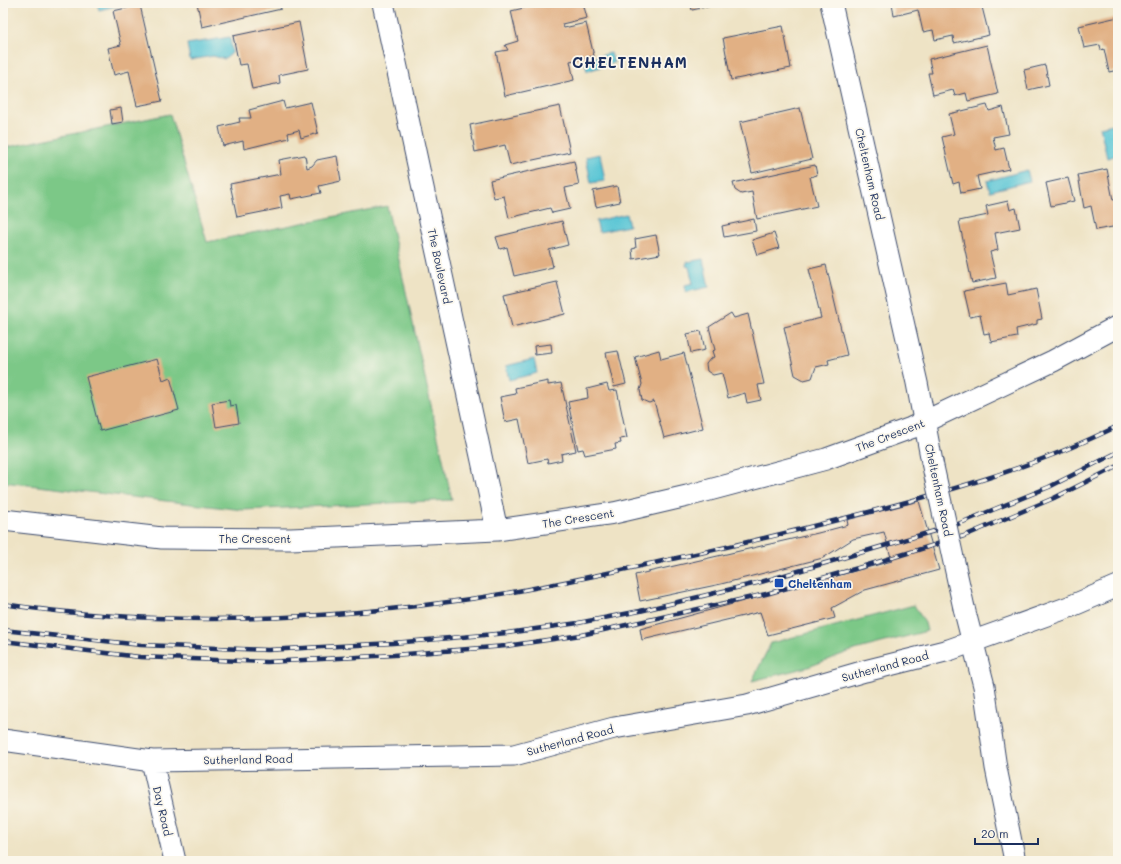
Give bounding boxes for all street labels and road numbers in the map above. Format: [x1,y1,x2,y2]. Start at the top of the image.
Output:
street label: Cheltenham Road [852,126,888,222]
street label: The Boulevard [425,227,455,305]
street label: The Crescent [854,415,927,455]
street label: Cheltenham Road [922,442,956,538]
street label: The Crescent [541,505,615,531]
street label: The Crescent [219,531,291,546]
street label: Sutherland Road [840,647,930,685]
street label: Sutherland Road [525,721,615,759]
street label: Sutherland Road [203,751,293,767]
street label: Day Road [150,784,176,838]

